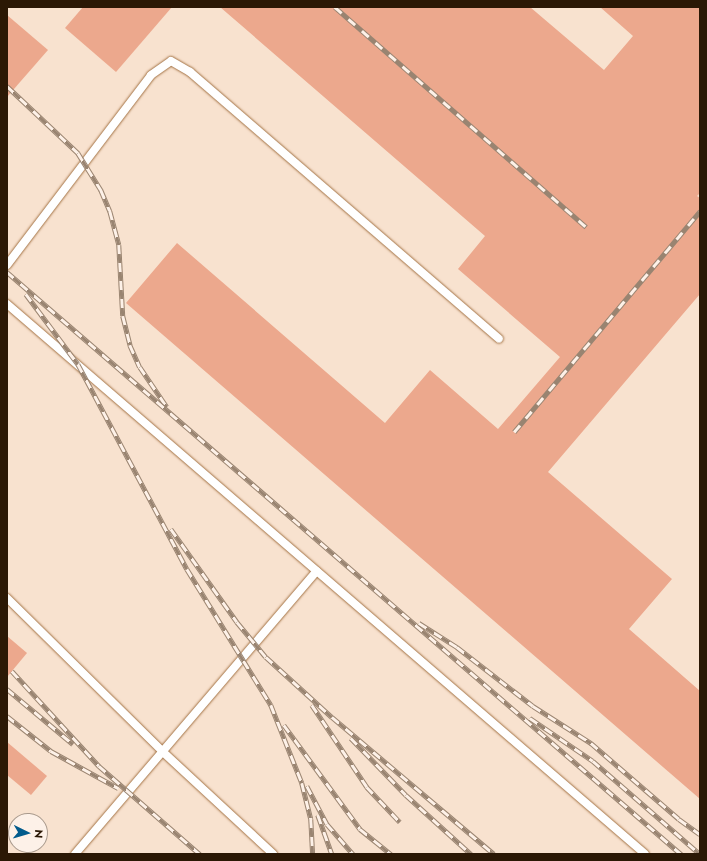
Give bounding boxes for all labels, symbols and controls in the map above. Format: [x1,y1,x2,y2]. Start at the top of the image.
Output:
north arrow [8,813,48,853]
text: N [31,829,47,839]

